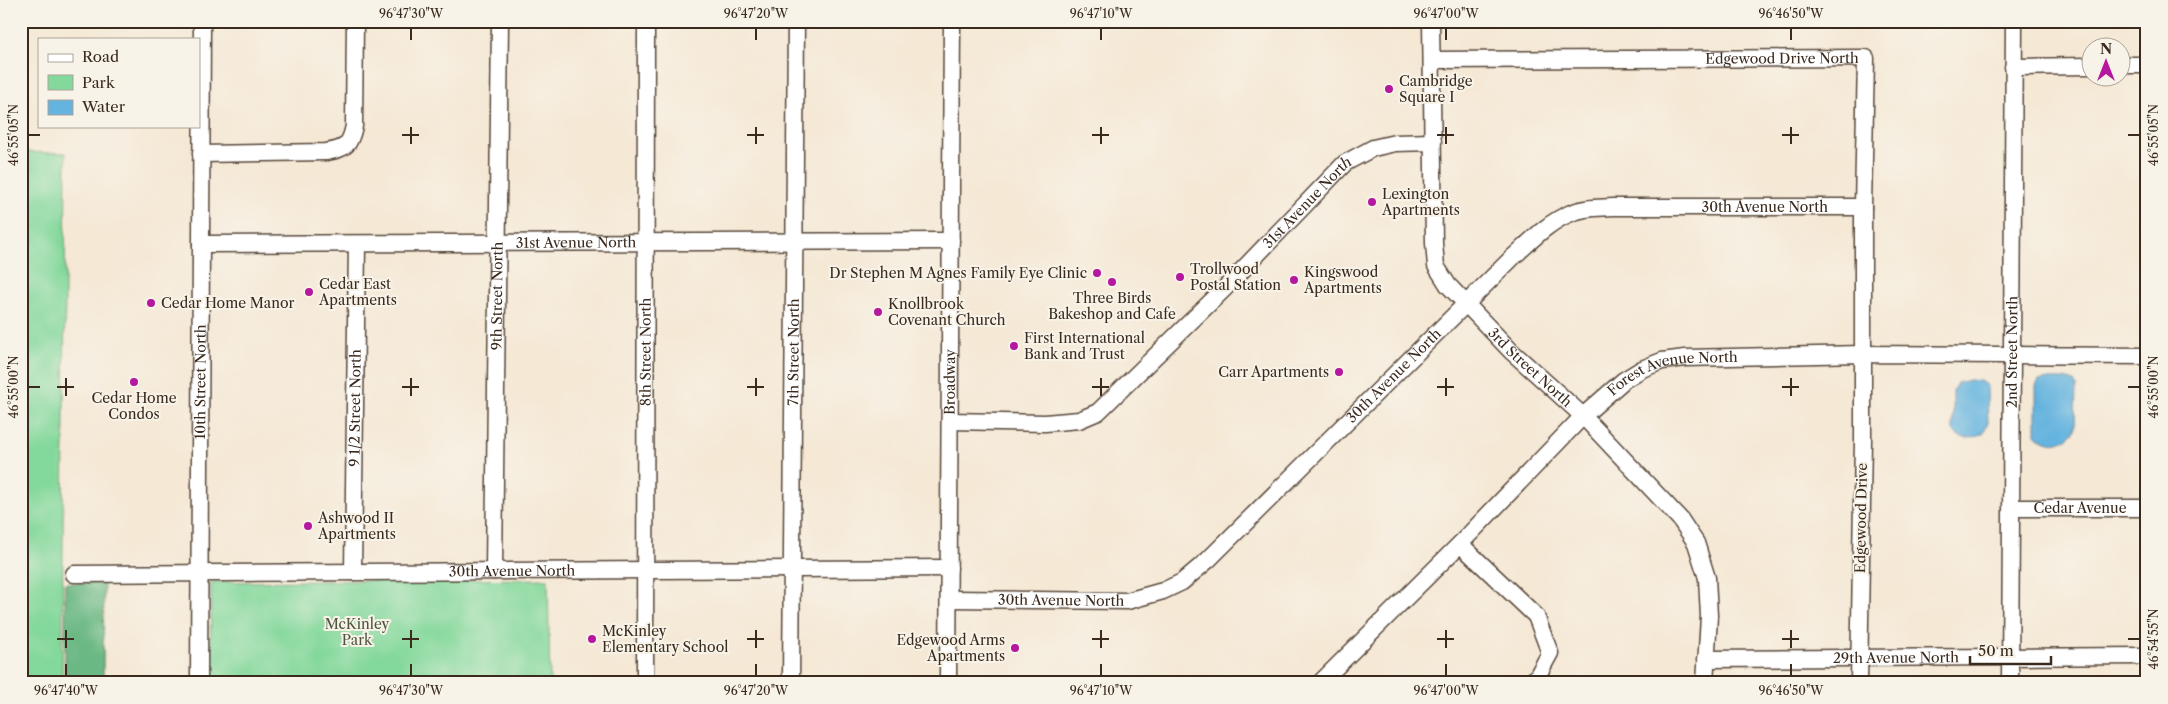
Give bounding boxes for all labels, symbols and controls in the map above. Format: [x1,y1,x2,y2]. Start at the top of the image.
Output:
text: 96°47'30"W [379,6,444,21]
text: 96°47'20"W [724,6,789,21]
text: 96°47'10"W [1070,6,1133,21]
text: 96°47'00"W [1413,6,1479,21]
text: 96°46'50"W [1758,6,1824,21]
legend [38,38,200,128]
north arrow [2080,38,2130,88]
text: N [2100,40,2112,58]
text: Road [82,47,119,66]
street label: Edgewood Drive North [1705,49,1859,68]
place label: Cambridge Square I [1399,72,1473,106]
text: Park [82,73,116,92]
marker: Cambridge Square I [1383,83,1395,95]
text: Water [81,97,126,116]
text: 46°55'05"N [6,104,21,166]
text: 46°55'05"N [2146,104,2161,166]
street label: 31st Avenue North [1259,152,1355,252]
place label: Lexington Apartments [1381,185,1460,219]
marker: Lexington Apartments [1366,196,1378,208]
street label: 30th Avenue North [1701,198,1828,216]
street label: 31st Avenue North [516,233,637,252]
street label: 9th Street North [487,241,507,350]
place label: Trollwood Postal Station [1190,260,1281,294]
place label: Kingswood Apartments [1303,263,1382,297]
place label: Dr Stephen M Agnes Family Eye Clinic [829,264,1087,282]
marker: Dr Stephen M Agnes Family Eye Clinic [1091,267,1103,279]
marker: Trollwood Postal Station [1174,271,1186,283]
marker: Kingswood Apartments [1288,274,1300,286]
place label: Cedar East Apartments [318,275,397,309]
marker: Three Birds Bakeshop and Cafe [1106,276,1118,288]
marker: Cedar East Apartments [303,286,315,298]
place label: Three Birds Bakeshop and Cafe [1048,289,1176,323]
place label: Cedar Home Manor [161,294,295,312]
place label: Knollbrook Covenant Church [888,295,1006,329]
street label: 2nd Street North [2003,296,2021,408]
marker: Cedar Home Manor [145,297,157,309]
street label: 8th Street North [636,297,655,406]
street label: 7th Street North [784,298,803,406]
marker: Knollbrook Covenant Church [872,306,884,318]
street label: 10th Street North [191,324,210,440]
street label: 3rd Street North [1484,324,1576,411]
street label: 30th Avenue North [1342,325,1445,427]
place label: First International Bank and Trust [1024,329,1145,363]
marker: First International Bank and Trust [1008,340,1020,352]
street label: Forest Avenue North [1604,348,1738,399]
street label: 9 1/2 Street North [345,349,365,467]
street label: Broadway [941,349,959,415]
text: 46°55'00"N [6,355,21,418]
text: 46°55'00"N [2146,355,2161,418]
place label: Carr Apartments [1218,363,1329,381]
marker: Carr Apartments [1333,366,1345,378]
marker: Cedar Home Condos [128,376,140,388]
place label: Cedar Home Condos [91,389,177,423]
street label: Edgewood Drive [1851,463,1871,573]
street label: Cedar Avenue [2033,499,2127,517]
place label: Ashwood II Apartments [317,509,396,543]
marker: Ashwood II Apartments [302,520,314,532]
street label: 30th Avenue North [449,562,576,580]
street label: 30th Avenue North [998,591,1125,610]
text: 46°54'55"N [2146,608,2161,670]
park label: McKinley Park [325,615,389,649]
place label: McKinley Elementary School [602,622,728,656]
place label: Edgewood Arms Apartments [896,631,1005,665]
marker: McKinley Elementary School [586,633,598,645]
scale bar [1970,634,2052,666]
text: 50 m [1978,641,2014,660]
marker: Edgewood Arms Apartments [1009,642,1021,654]
street label: 29th Avenue North [1833,648,1959,667]
text: 96°47'40"W [34,683,99,698]
text: 96°47'30"W [379,683,444,698]
text: 96°47'20"W [724,683,789,698]
text: 96°47'10"W [1070,683,1133,698]
text: 96°47'00"W [1413,683,1479,698]
text: 96°46'50"W [1758,683,1824,698]

